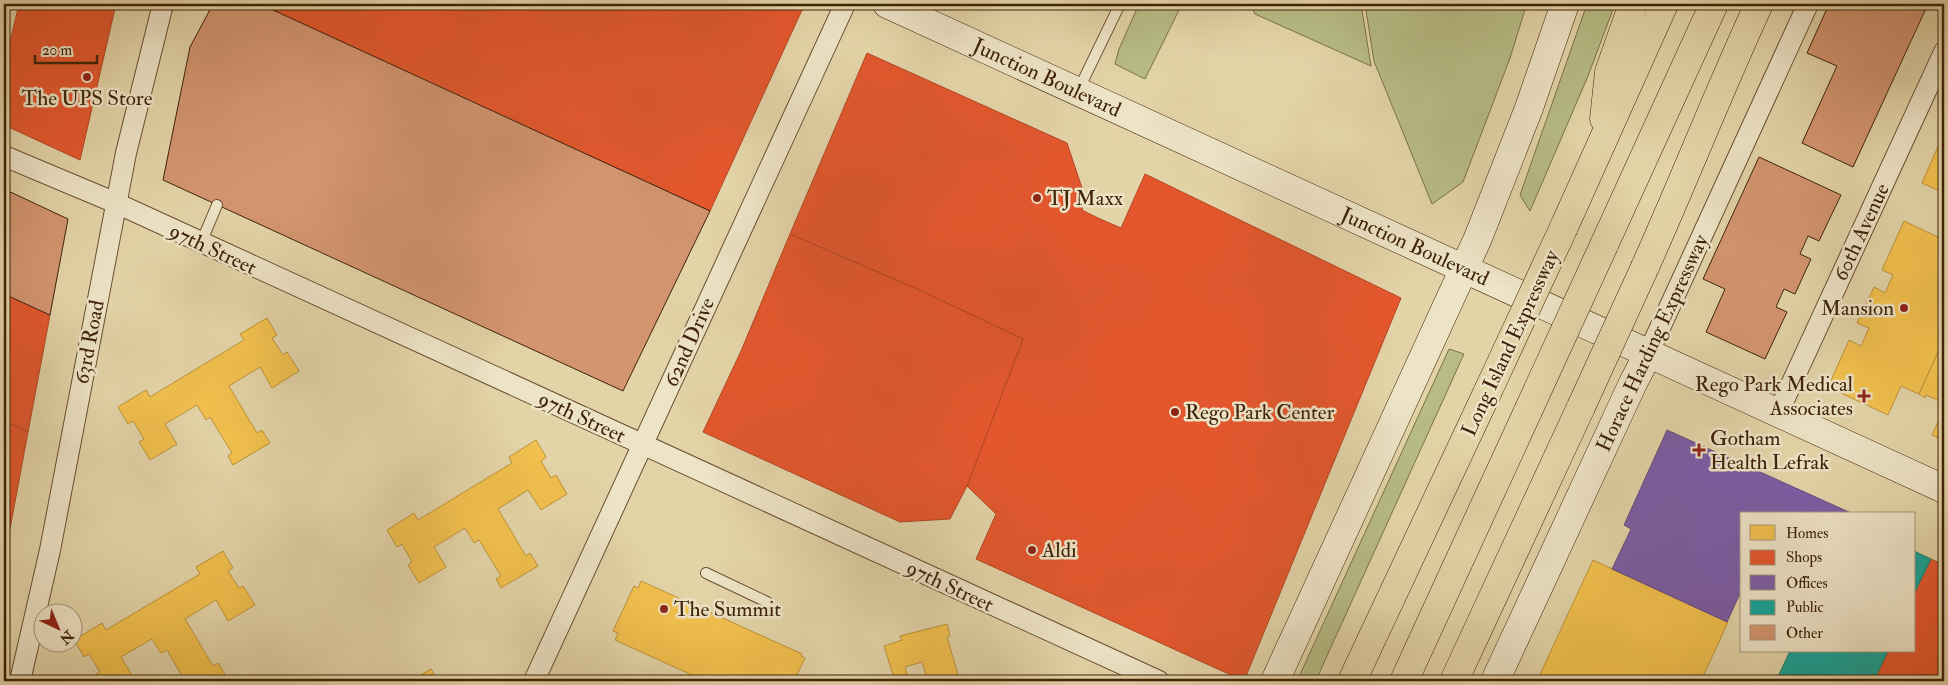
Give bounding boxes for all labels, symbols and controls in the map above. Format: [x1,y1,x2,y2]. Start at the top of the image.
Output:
scale bar [35,32,98,64]
street label: Junction Boulevard [967,32,1126,124]
text: 20 m [42,41,72,60]
marker: The UPS Store [81,71,93,83]
place label: The UPS Store [22,85,153,112]
street label: 60th Avenue [1827,179,1896,285]
place label: TJ Maxx [1047,185,1124,212]
marker: TJ Maxx [1031,192,1043,204]
street label: Junction Boulevard [1335,201,1494,293]
street label: 97th Street [163,217,261,281]
street label: Horace Harding Expressway [1590,230,1715,456]
street label: Long Island Expressway [1455,245,1566,441]
street label: 62nd Drive [658,293,721,391]
place label: Mansion [1821,295,1894,322]
street label: 63rd Road [68,297,111,386]
marker: Mansion [1898,302,1910,314]
place label: Rego Park Medical Associates [1695,371,1854,422]
street label: 97th Street [532,385,630,449]
marker: Rego Park Medical Associates [1857,389,1871,403]
place label: Rego Park Center [1185,399,1335,426]
marker: Rego Park Center [1169,406,1181,418]
place label: Gotham Health Lefrak [1710,425,1829,476]
marker: Gotham Health Lefrak [1692,443,1706,457]
legend [1740,512,1916,652]
text: Homes [1786,524,1828,543]
place label: Aldi [1041,537,1077,564]
marker: Aldi [1026,544,1038,556]
text: Shops [1786,548,1822,568]
street label: 97th Street [900,554,998,618]
text: Offices [1786,574,1828,593]
place label: The Summit [674,596,781,623]
text: Public [1786,598,1824,617]
north arrow [32,602,82,652]
marker: The Summit [658,603,670,615]
text: Other [1786,624,1823,643]
text: N [56,626,78,648]

